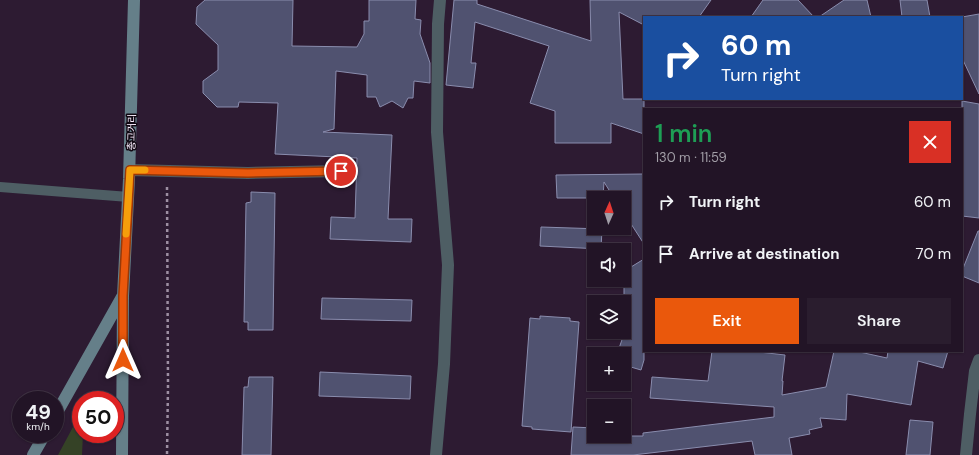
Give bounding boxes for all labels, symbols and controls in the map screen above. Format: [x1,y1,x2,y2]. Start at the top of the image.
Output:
text: 60 m [721,27,791,64]
icon: right [655,32,707,84]
text: Turn right [721,63,801,87]
street label: 총고거리 [125,113,138,151]
text: 1 min [655,118,712,149]
button: close [909,121,951,163]
text: 130 m · 11:59 [655,149,727,166]
pin [324,154,358,188]
icon: arrive [330,160,352,182]
north arrow [587,191,631,235]
map controls [587,191,631,443]
icon: right [655,191,677,213]
text: Turn right [689,192,760,212]
text: 60 m [914,192,951,212]
button: sound [587,243,631,287]
icon: arrive [655,243,677,265]
text: Arrive at destination [689,244,840,264]
text: 70 m [916,244,951,264]
button: layers [587,295,631,339]
button: Exit [655,298,799,344]
button: Share [807,298,951,344]
position arrow [102,339,144,381]
button: + [587,347,631,391]
speed limit sign: 50 [72,391,124,443]
text: 49 [25,399,51,425]
button: − [587,399,631,443]
text: km/h [26,420,50,433]

